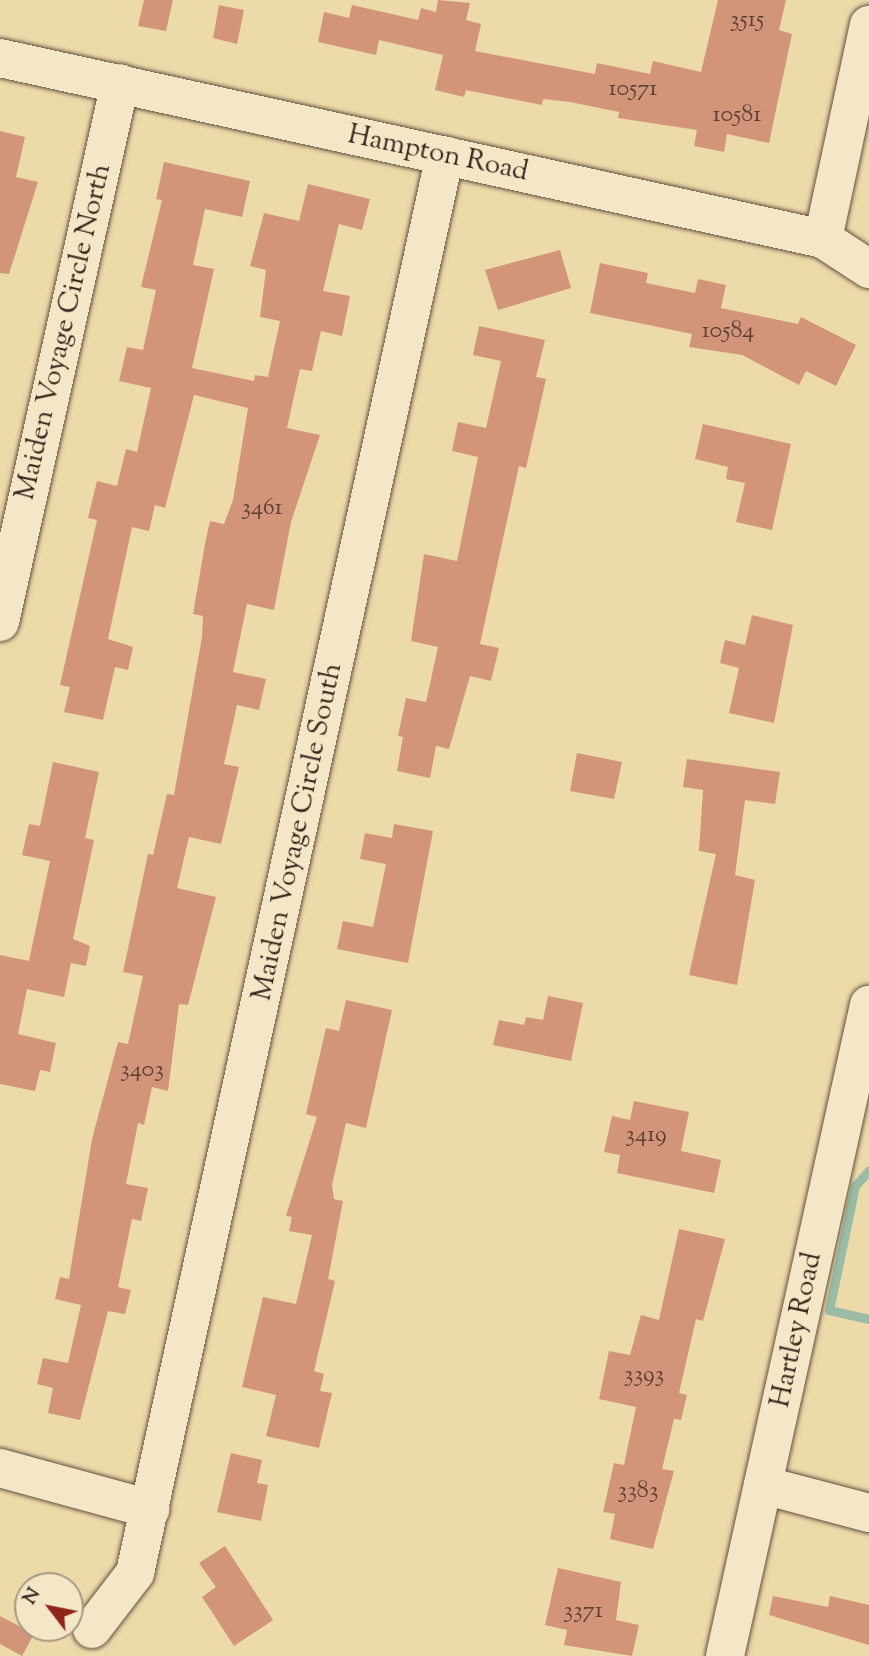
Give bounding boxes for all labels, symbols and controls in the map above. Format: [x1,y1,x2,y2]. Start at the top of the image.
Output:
house number: 3515 [730,7,764,35]
house number: 10571 [608,76,658,104]
house number: 10581 [713,102,761,130]
street label: Hampton Road [345,118,531,190]
street label: Maiden Voyage Circle North [9,161,119,503]
house number: 10584 [702,318,754,346]
house number: 3461 [241,495,283,523]
street label: Maiden Voyage Circle South [246,660,350,1004]
house number: 3403 [120,1057,164,1085]
house number: 3419 [625,1122,667,1150]
street label: Hartley Road [764,1249,830,1411]
house number: 3393 [624,1362,664,1390]
house number: 3383 [617,1478,659,1506]
north arrow [14,1572,84,1642]
text: N [17,1583,48,1610]
house number: 3371 [563,1598,603,1626]

